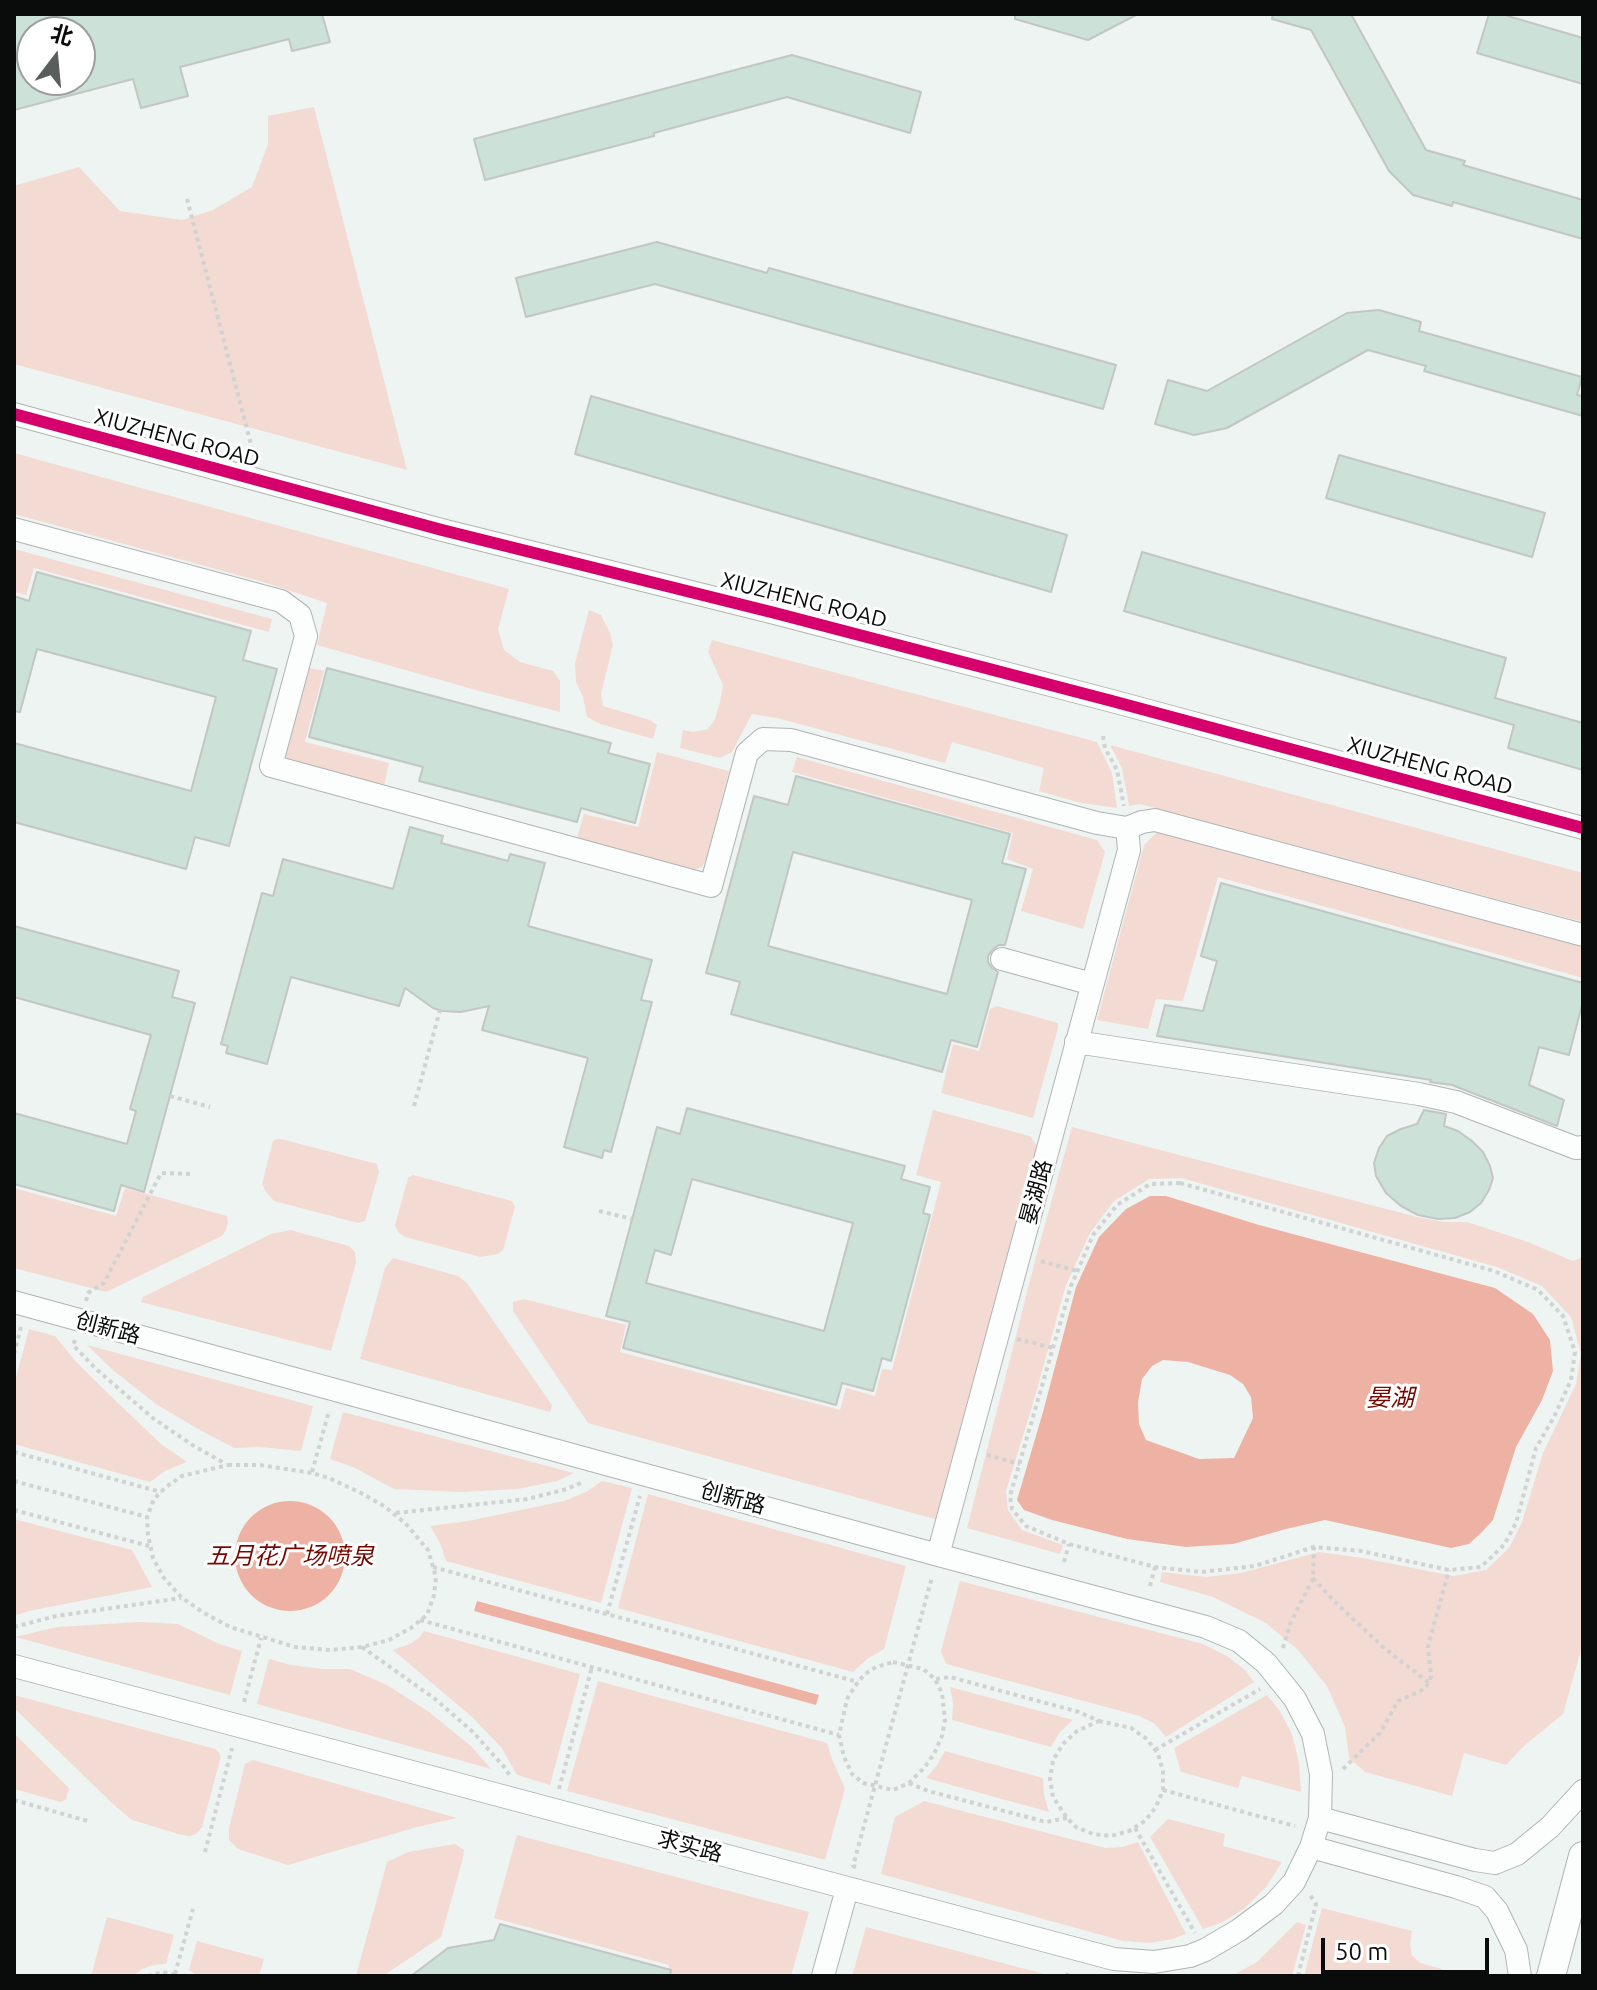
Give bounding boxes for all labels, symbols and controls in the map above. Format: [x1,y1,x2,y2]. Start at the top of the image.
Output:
north arrow [16,16,96,96]
text: 北 [48,19,76,49]
street label: XIUZHENG ROAD [91,403,263,473]
street label: XIUZHENG ROAD [718,567,890,633]
street label: XIUZHENG ROAD [1344,731,1516,801]
street label: 晏湖路 [1015,1157,1057,1227]
street label: 创新路 [73,1307,143,1349]
water label: 晏湖 [1366,1384,1414,1412]
street label: 创新路 [698,1477,768,1519]
water label: 五月花广场喷泉 [206,1542,374,1570]
street label: 求实路 [655,1825,725,1867]
scale bar [1325,1922,1493,1972]
text: 50 m [1335,1938,1388,1965]

